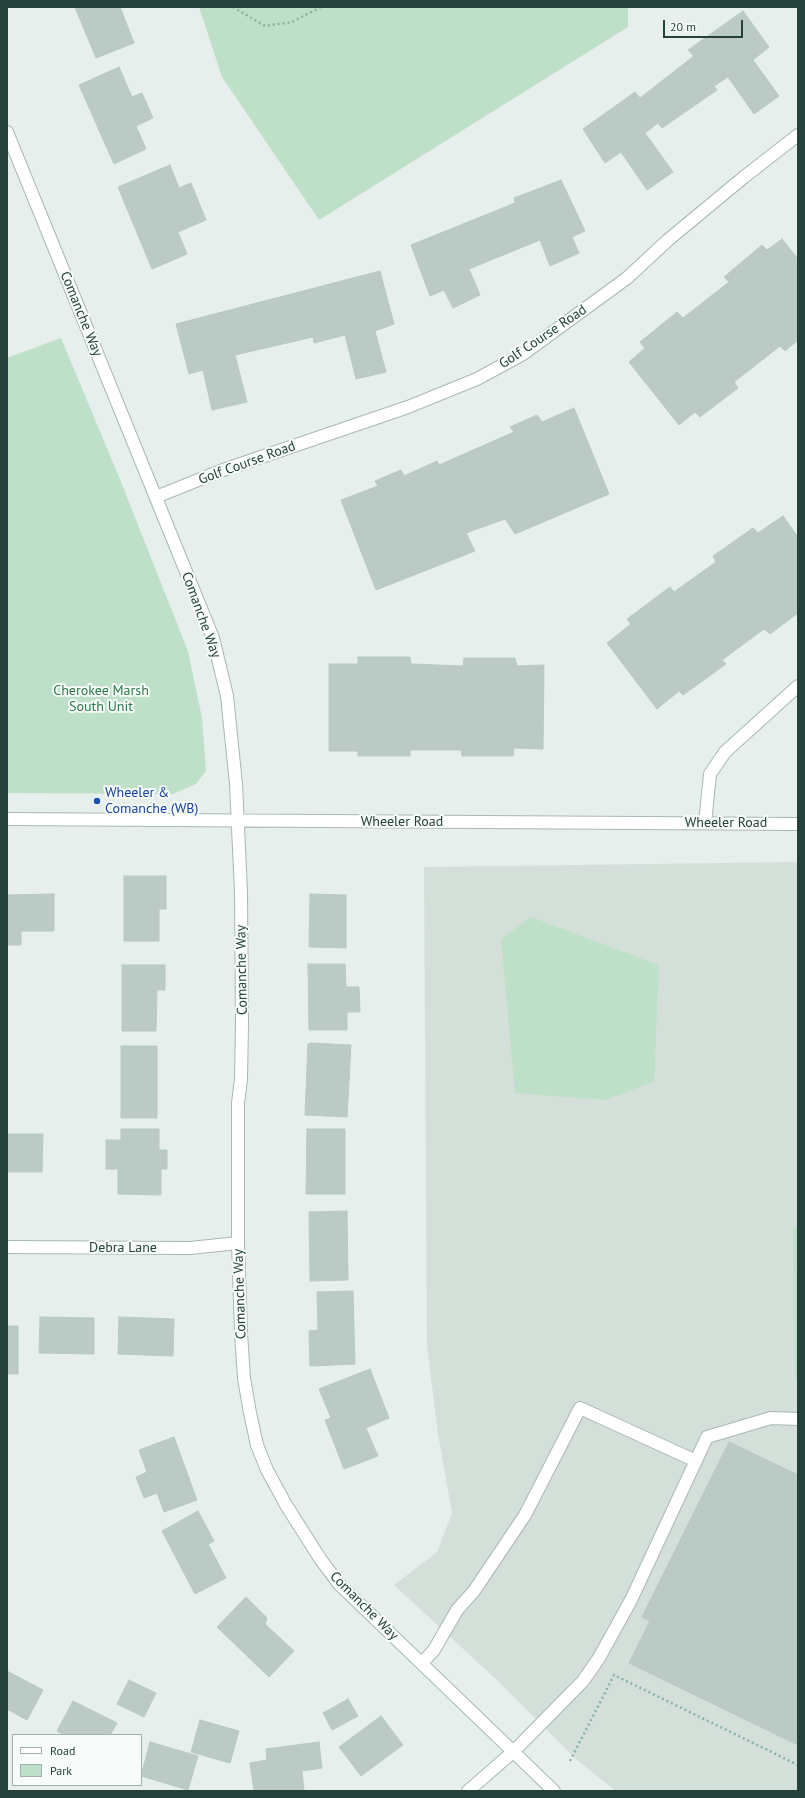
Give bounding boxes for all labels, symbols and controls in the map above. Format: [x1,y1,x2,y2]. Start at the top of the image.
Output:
scale bar [665,12,745,38]
text: 20 m [670,19,696,34]
street label: Comanche Way [56,269,106,359]
street label: Golf Course Road [496,302,590,372]
street label: Golf Course Road [196,438,298,488]
street label: Comanche Way [178,570,224,660]
park label: Cherokee Marsh South Unit [53,683,149,716]
place label: Wheeler & Comanche (WB) [105,785,198,818]
marker: Wheeler & Comanche (WB) [92,796,102,806]
street label: Wheeler Road [361,814,443,830]
street label: Wheeler Road [685,815,767,831]
street label: Comanche Way [233,925,251,1015]
street label: Debra Lane [89,1240,157,1256]
street label: Comanche Way [230,1249,250,1339]
street label: Comanche Way [326,1568,402,1644]
legend [12,1734,142,1786]
text: Road [50,1743,75,1758]
text: Park [50,1763,72,1778]

